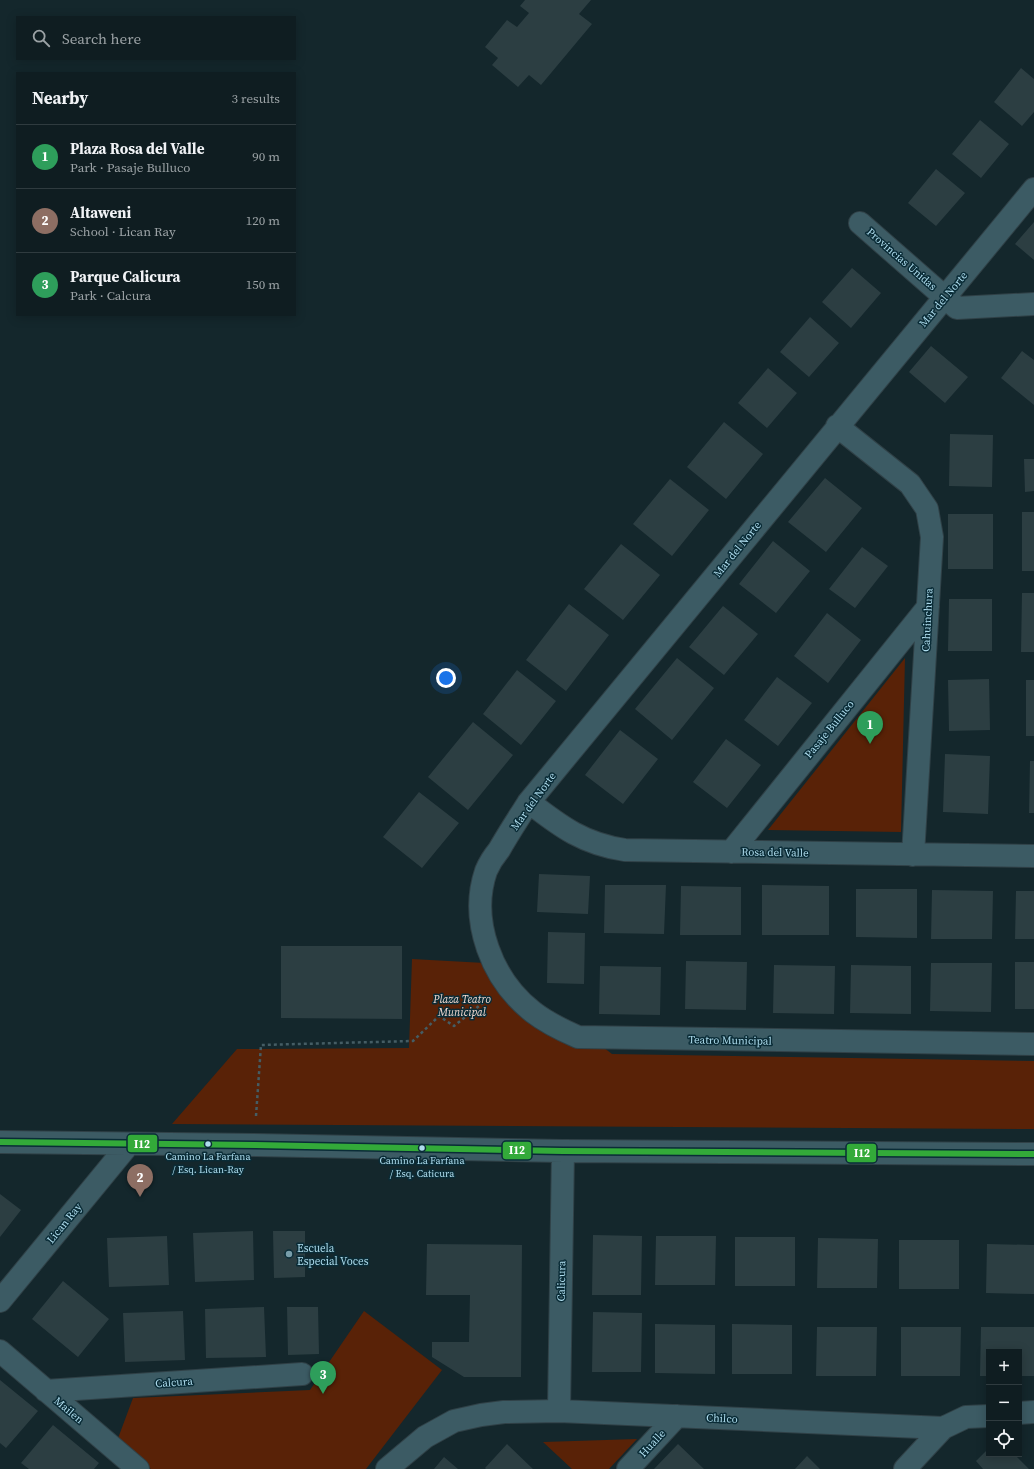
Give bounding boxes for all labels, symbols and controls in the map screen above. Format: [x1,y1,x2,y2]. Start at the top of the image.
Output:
search box [16,16,296,60]
icon: search [30,27,52,49]
text: Search here [62,28,141,49]
text: Nearby [32,86,88,110]
text: 3 results [232,90,280,107]
text: Plaza Rosa del Valle [70,138,205,159]
text: 1 [41,148,49,165]
text: 90 m [252,148,280,165]
text: Park · Pasaje Bulluco [70,159,190,176]
text: Altaweni [70,202,131,223]
text: 2 [41,212,49,229]
text: 120 m [246,212,280,229]
text: School · Lican Ray [70,223,176,240]
street label: Provincias Unidas [863,225,940,294]
text: Parque Calicura [70,266,181,287]
street label: Mar del Norte [916,268,971,330]
text: 3 [41,276,49,293]
text: 150 m [246,276,280,293]
text: Park · Calcura [70,287,151,304]
street label: Mar del Norte [710,518,765,580]
street label: Cahuinchura [918,587,937,652]
your location [436,668,456,688]
street label: Pasaje Bulluco [801,697,858,762]
pin: 1 [857,711,883,744]
street label: Mar del Norte [507,769,560,833]
street label: Rosa del Valle [741,844,809,861]
park label: Plaza Teatro Municipal [432,992,491,1020]
street label: Teatro Municipal [688,1032,772,1049]
line badge: I12 [127,1134,158,1153]
text: I12 [134,1137,150,1152]
marker: Camino La Farfana / Esq. Lican-Ray [203,1139,213,1149]
line badge: I12 [502,1141,532,1160]
marker: Camino La Farfana / Esq. Caticura [417,1143,427,1153]
text: I12 [509,1143,525,1158]
line badge: I12 [846,1143,877,1163]
text: I12 [854,1146,870,1161]
place label: Camino La Farfana / Esq. Lican-Ray [166,1150,251,1176]
place label: Camino La Farfana / Esq. Caticura [380,1154,465,1180]
pin: 2 [127,1164,153,1197]
street label: Lican Ray [43,1200,86,1247]
place label: Escuela Especial Voces [297,1241,369,1269]
marker: Escuela Especial Voces [284,1249,294,1259]
street label: Calicura [554,1260,569,1302]
map controls [986,1349,1022,1457]
button: + [986,1349,1022,1385]
pin: 3 [310,1361,336,1394]
street label: Calcura [155,1374,194,1391]
button: − [986,1385,1022,1421]
street label: Mailen [51,1394,87,1427]
street label: Chilco [706,1410,738,1427]
button: locate [986,1421,1022,1457]
street label: Hualle [636,1426,669,1460]

